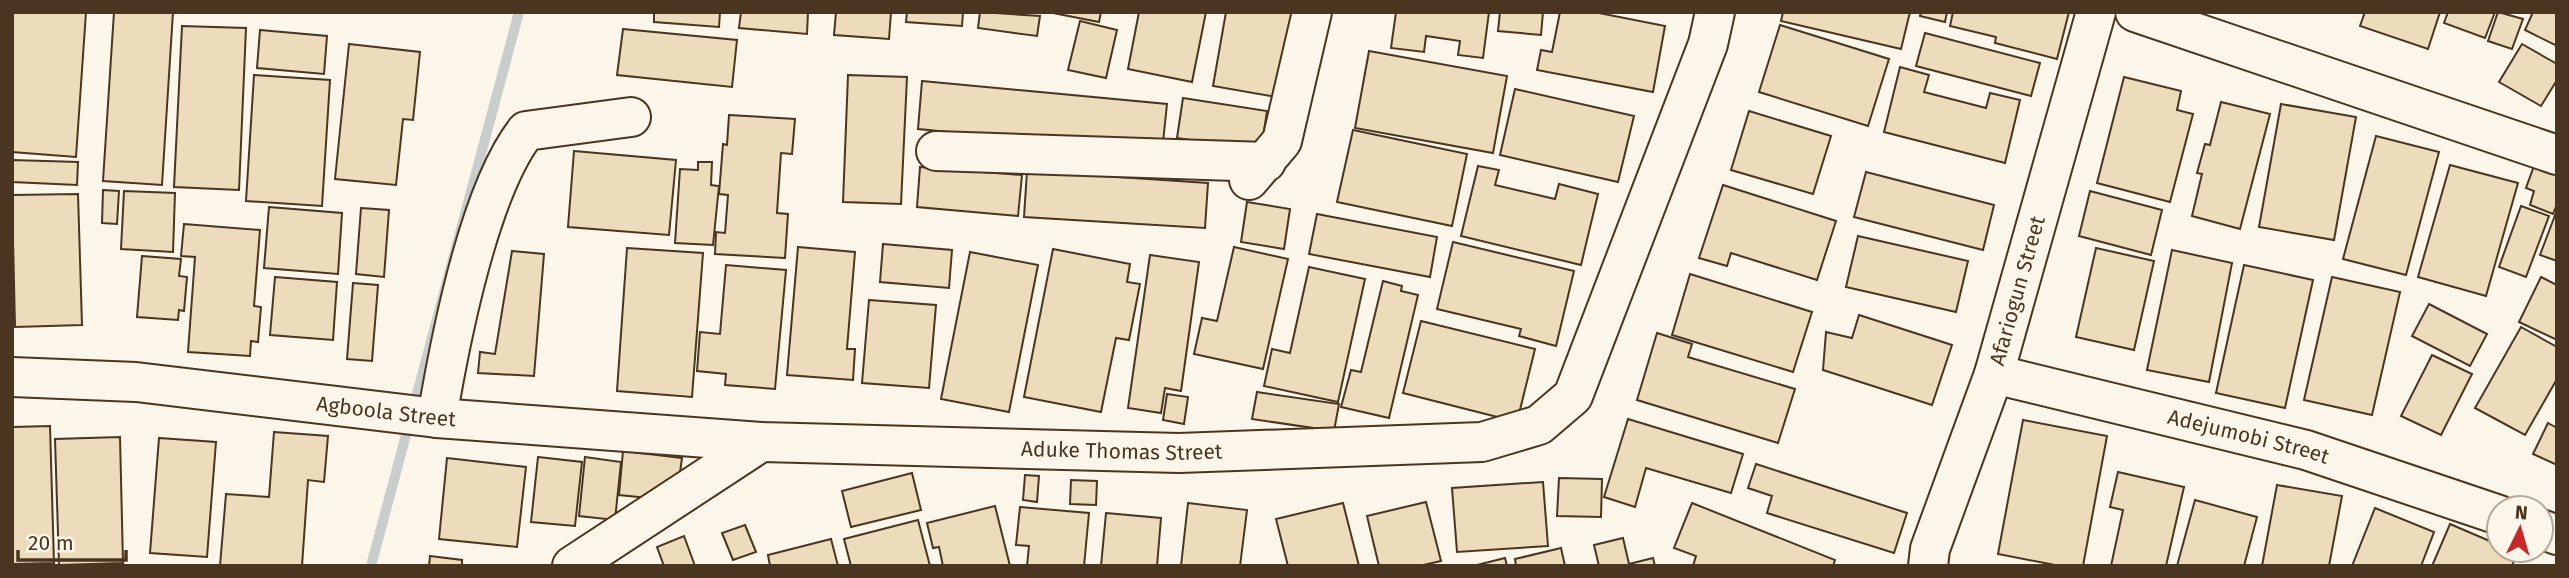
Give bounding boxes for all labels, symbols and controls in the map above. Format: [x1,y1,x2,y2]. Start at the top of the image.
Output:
street label: Afariogun Street [1984,213,2051,368]
street label: Agboola Street [315,391,457,432]
street label: Adejumobi Street [2165,404,2333,470]
street label: Aduke Thomas Street [1021,436,1223,466]
north arrow [2485,494,2555,564]
text: N [2514,501,2529,525]
scale bar [18,518,126,562]
text: 20 m [28,530,74,556]

